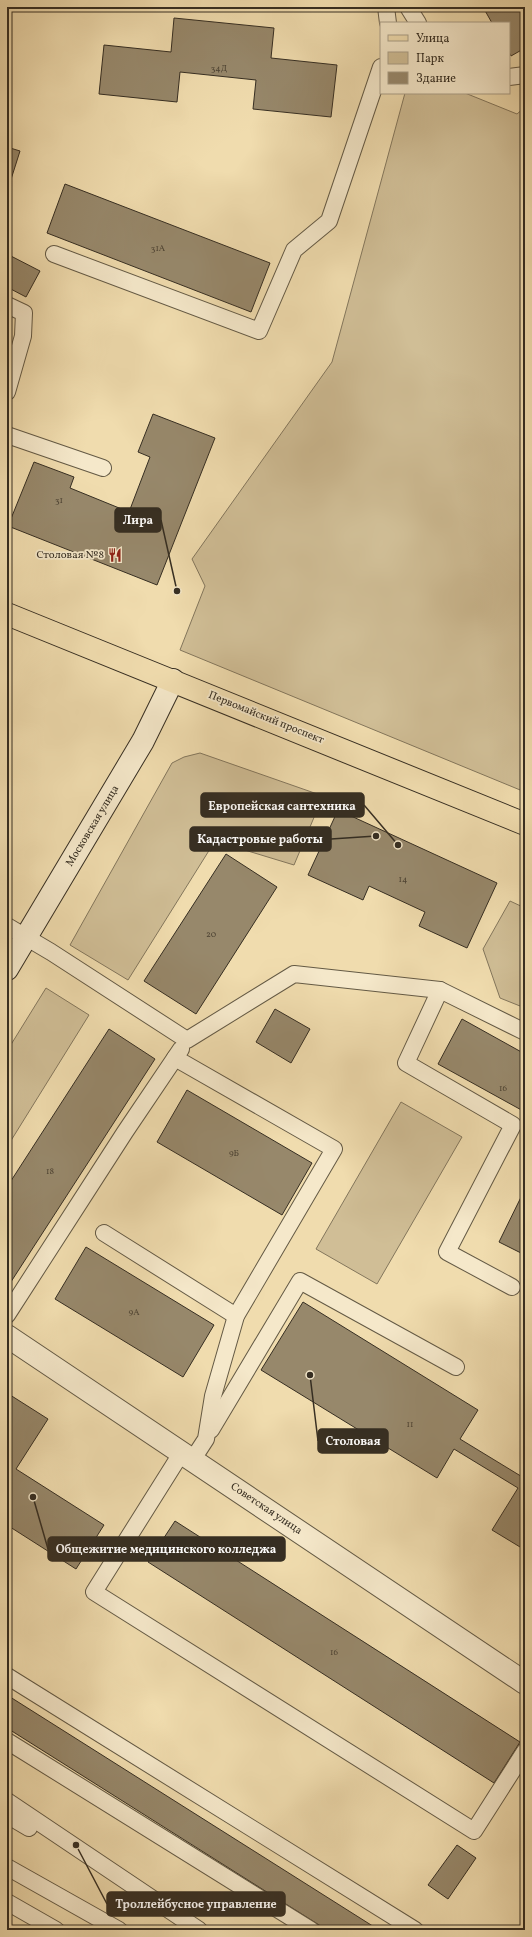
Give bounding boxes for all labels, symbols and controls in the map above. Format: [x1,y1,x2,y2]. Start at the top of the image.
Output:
legend [380,22,510,94]
text: Улица [416,31,449,47]
text: Парк [416,51,444,67]
house number: 34Д [211,62,228,75]
text: Здание [416,71,456,87]
house number: 31А [151,242,166,255]
house number: 31 [55,494,63,507]
callout: Лира [115,508,161,532]
text: Лира [123,513,154,529]
restaurant icon: Столовая №8 [107,547,123,563]
place label: Столовая №8 [37,548,104,563]
street label: Первомайский проспект [206,688,326,748]
street label: Московская улица [63,782,123,869]
callout: Европейская сантехника [201,793,364,817]
text: Европейская сантехника [208,799,356,815]
callout: Кадастровые работы [190,827,331,851]
text: Кадастровые работы [197,832,323,848]
house number: 14 [399,873,407,886]
house number: 20 [206,928,217,941]
house number: 16 [499,1082,507,1095]
house number: 9Б [229,1147,240,1160]
house number: 18 [46,1165,54,1178]
house number: 9А [128,1306,140,1319]
house number: 11 [407,1418,413,1431]
callout: Столовая [318,1429,388,1453]
text: Столовая [326,1434,381,1450]
street label: Советская улица [227,1479,305,1539]
callout: Общежитие медицинского колледжа [48,1537,285,1561]
text: Общежитие медицинского колледжа [56,1542,277,1558]
house number: 16 [330,1646,338,1659]
callout: Троллейбусное управление [107,1892,285,1916]
text: Троллейбусное управление [115,1897,277,1913]

